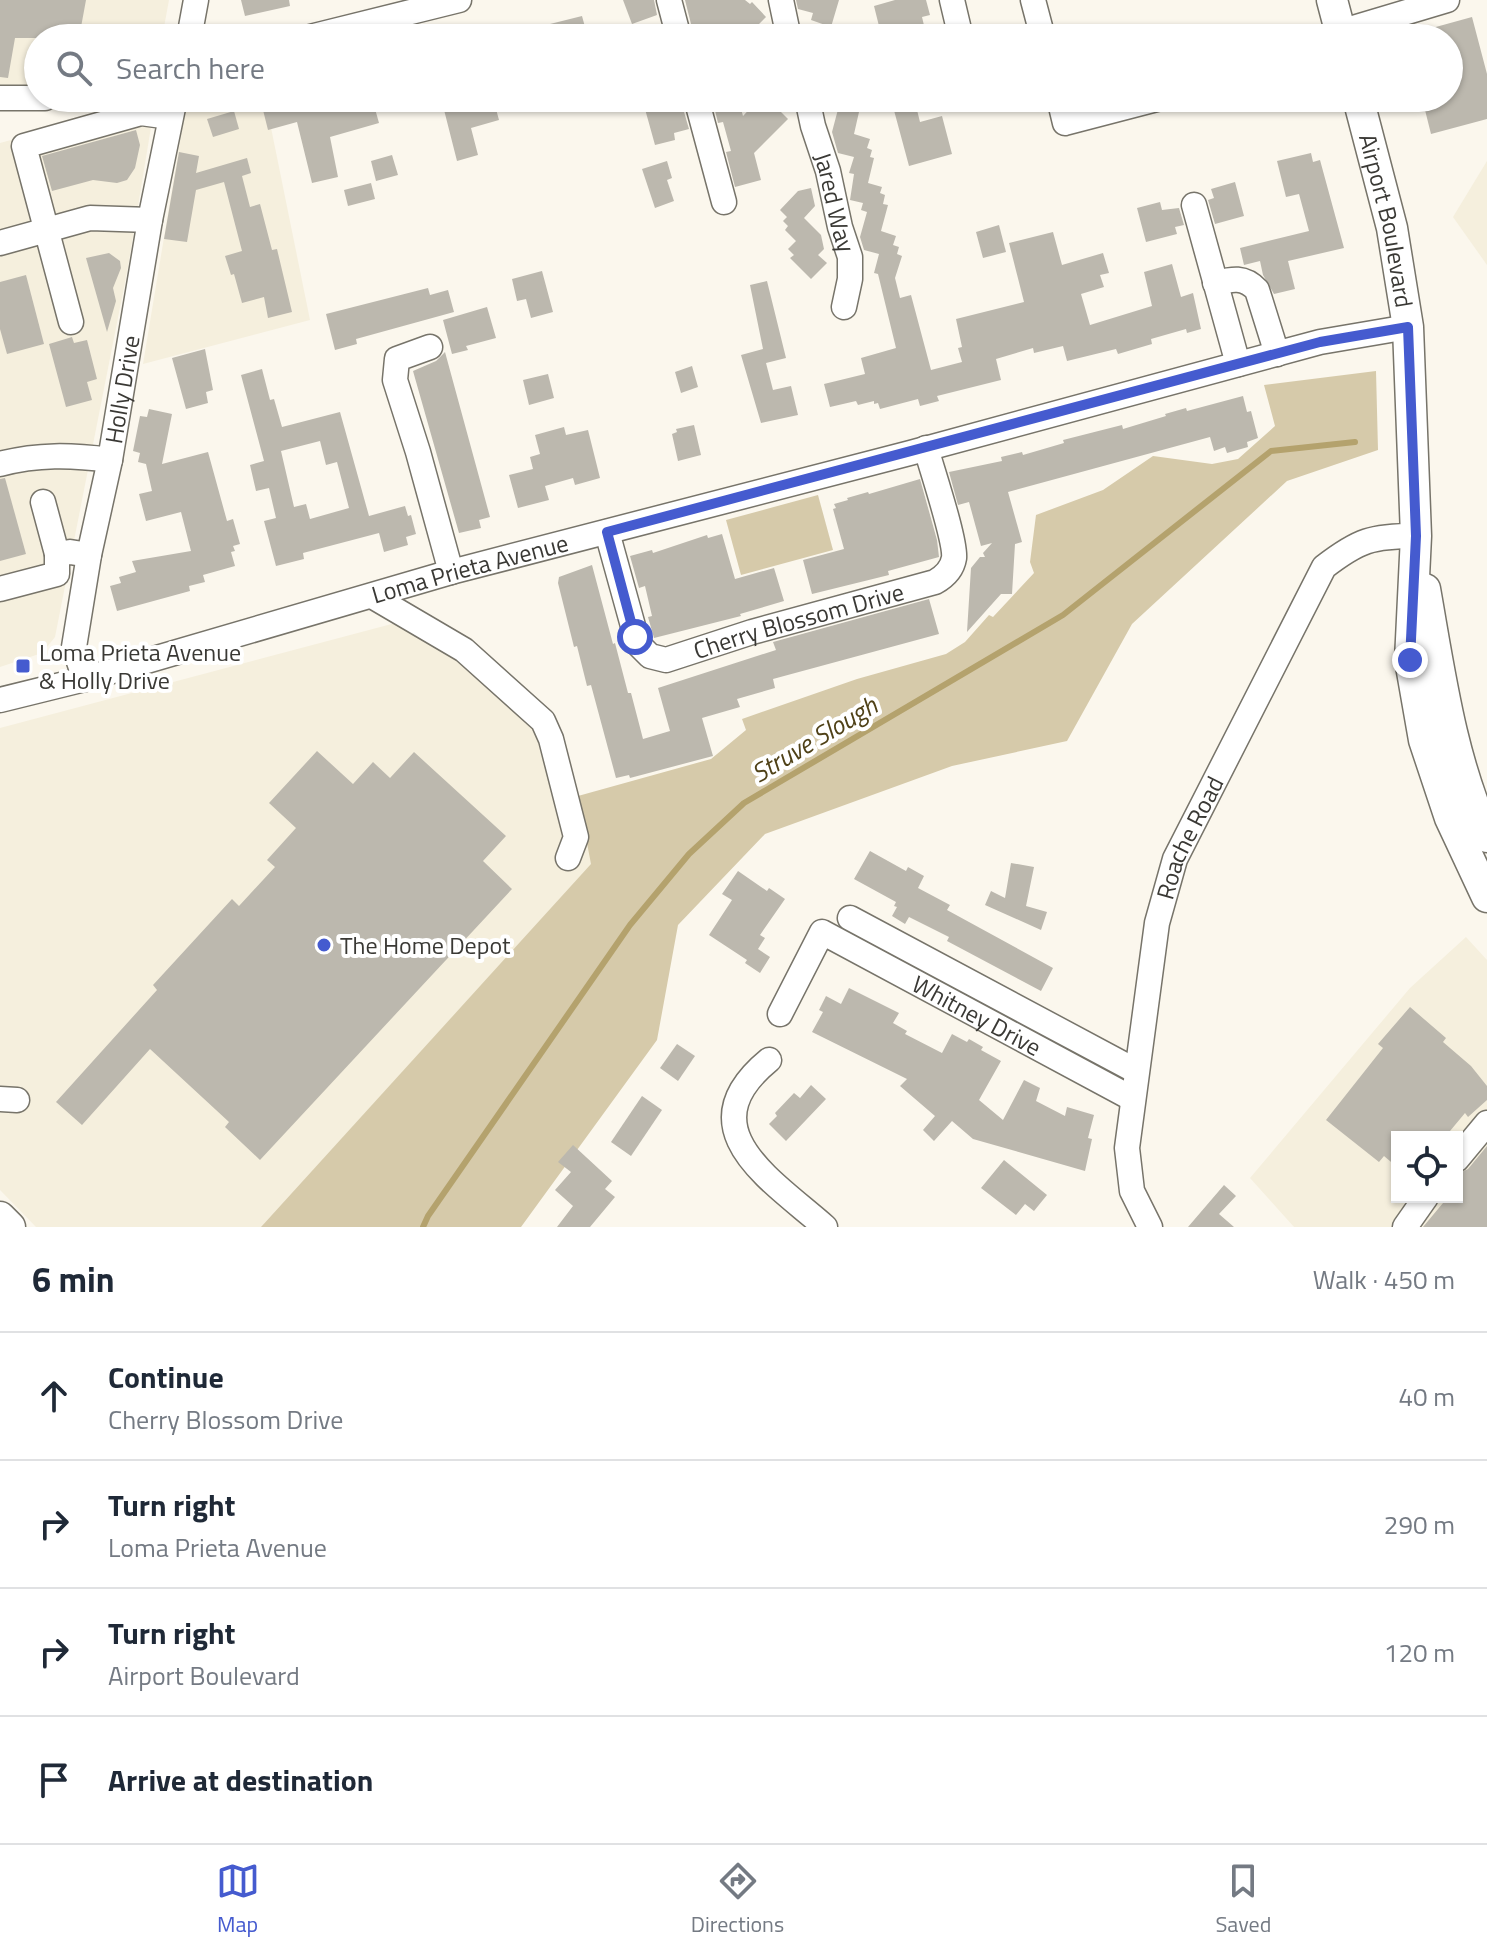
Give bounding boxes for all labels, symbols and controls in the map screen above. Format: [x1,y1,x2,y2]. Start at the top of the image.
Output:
search box [24,24,1463,112]
text: Search here [116,45,265,91]
icon: search [52,46,96,90]
street label: Airport Boulevard [1350,130,1423,310]
street label: Jared Way [805,147,865,257]
street label: Holly Drive [95,332,149,446]
street label: Loma Prieta Avenue [367,524,572,612]
street label: Cherry Blossom Drive [689,573,908,668]
route start [617,619,653,655]
place label: Loma Prieta Avenue & Holly Drive [39,634,241,698]
route end [1392,642,1428,678]
marker: Loma Prieta Avenue & Holly Drive [14,657,32,675]
water label: Struve Slough [744,685,885,792]
street label: Roache Road [1147,770,1232,903]
place label: The Home Depot [340,927,511,963]
marker: The Home Depot [315,936,333,954]
street label: Whitney Drive [906,966,1048,1065]
map controls [1391,1131,1463,1203]
button: locate [1391,1131,1463,1203]
text: 6 min [32,1253,115,1305]
text: Walk · 450 m [1313,1260,1455,1299]
text: Continue [108,1354,224,1400]
icon: ahead [32,1374,76,1418]
text: 40 m [1398,1377,1455,1416]
text: Cherry Blossom Drive [108,1400,343,1439]
text: Turn right [108,1482,236,1528]
icon: right [32,1502,76,1546]
text: 290 m [1384,1505,1455,1544]
text: Loma Prieta Avenue [108,1528,327,1567]
text: Turn right [108,1610,236,1656]
icon: right [32,1630,76,1674]
text: 120 m [1384,1633,1455,1672]
text: Airport Boulevard [108,1656,300,1695]
text: Arrive at destination [108,1757,373,1803]
icon: arrive [32,1758,76,1802]
tab: Map [216,1859,260,1941]
tab: Directions [691,1859,784,1941]
tab: Saved [1215,1859,1271,1941]

